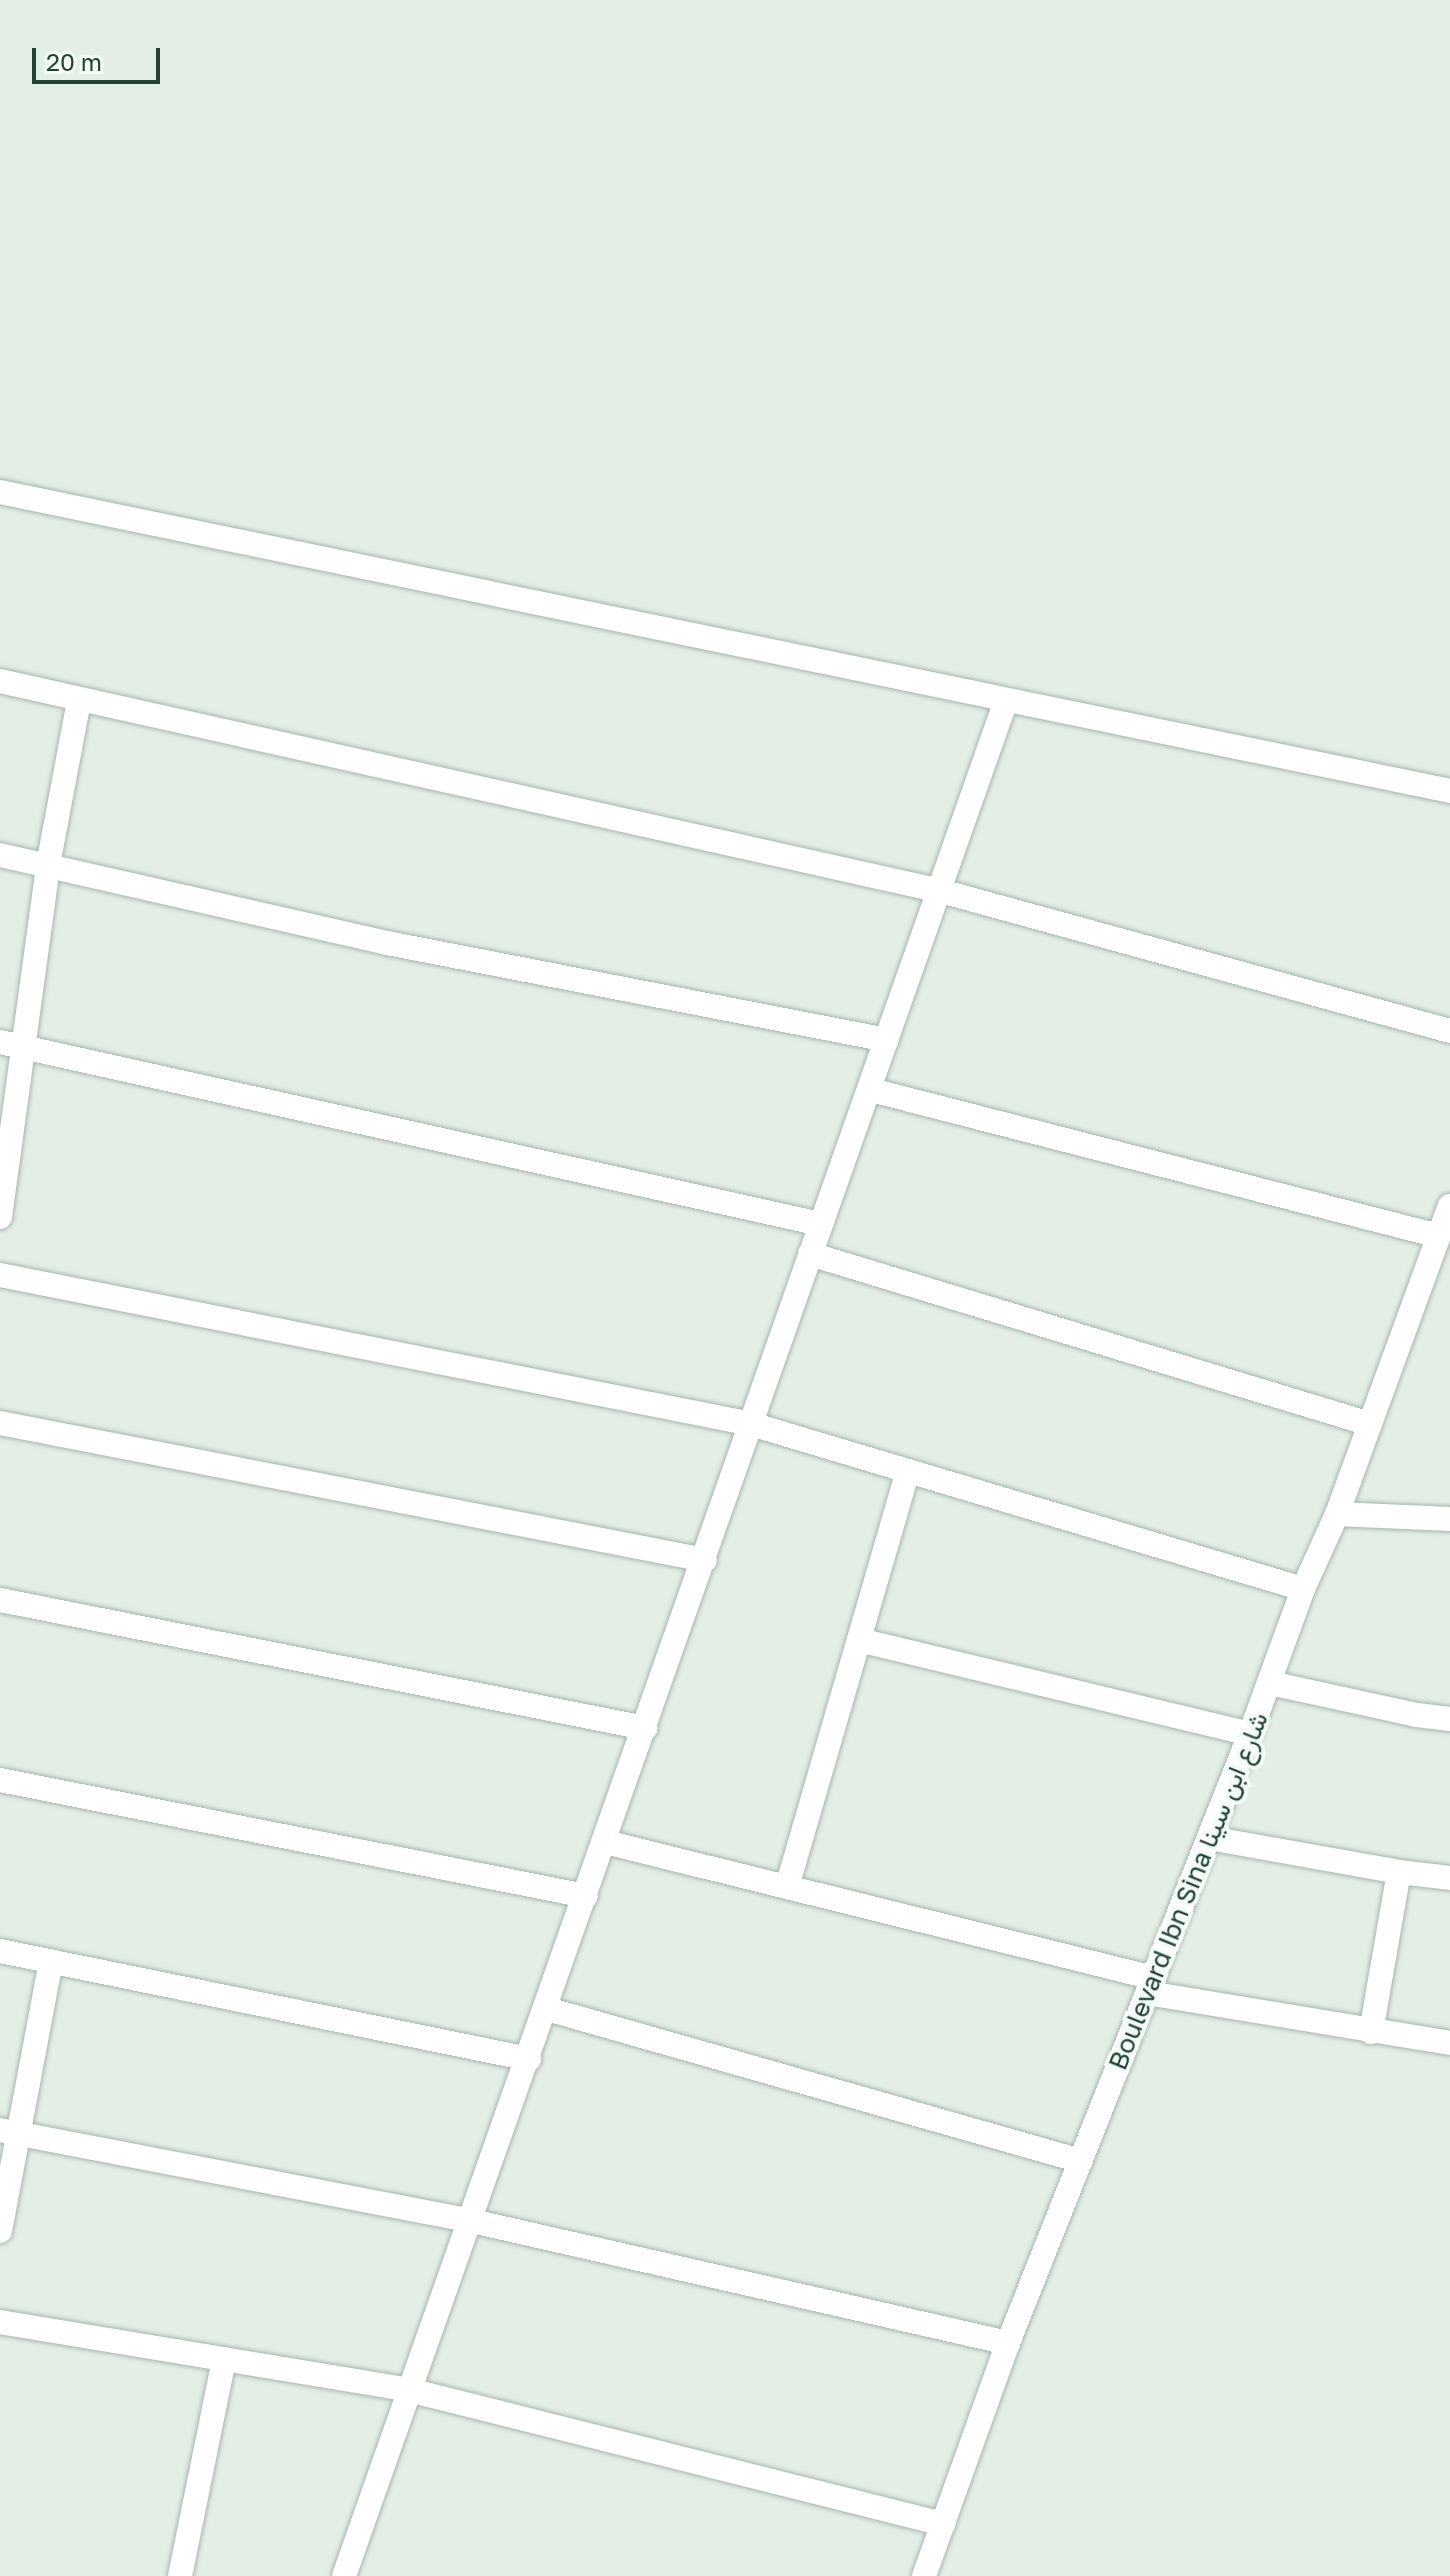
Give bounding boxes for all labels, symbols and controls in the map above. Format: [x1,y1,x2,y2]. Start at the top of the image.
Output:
scale bar [36,32,164,82]
text: 20 m [46,47,102,76]
street label: Boulevard Ibn Sina شارع ابن سينا [1102,1708,1274,2074]

